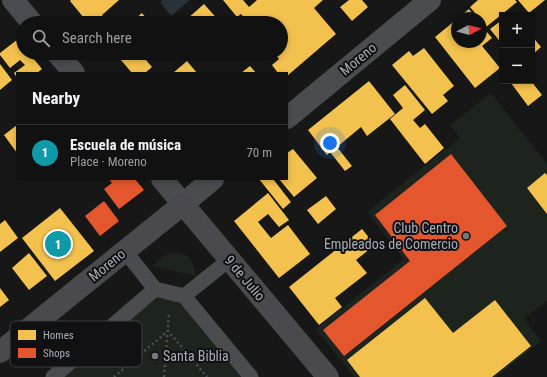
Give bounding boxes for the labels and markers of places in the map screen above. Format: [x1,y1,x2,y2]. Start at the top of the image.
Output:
place label: Club Centro Empleados de Comercio [324,220,458,252]
pin: 1 [45,229,71,259]
marker: Club Centro Empleados de Comercio [461,231,471,241]
place label: Santa Biblia [163,348,229,364]
marker: Santa Biblia [150,351,160,361]

